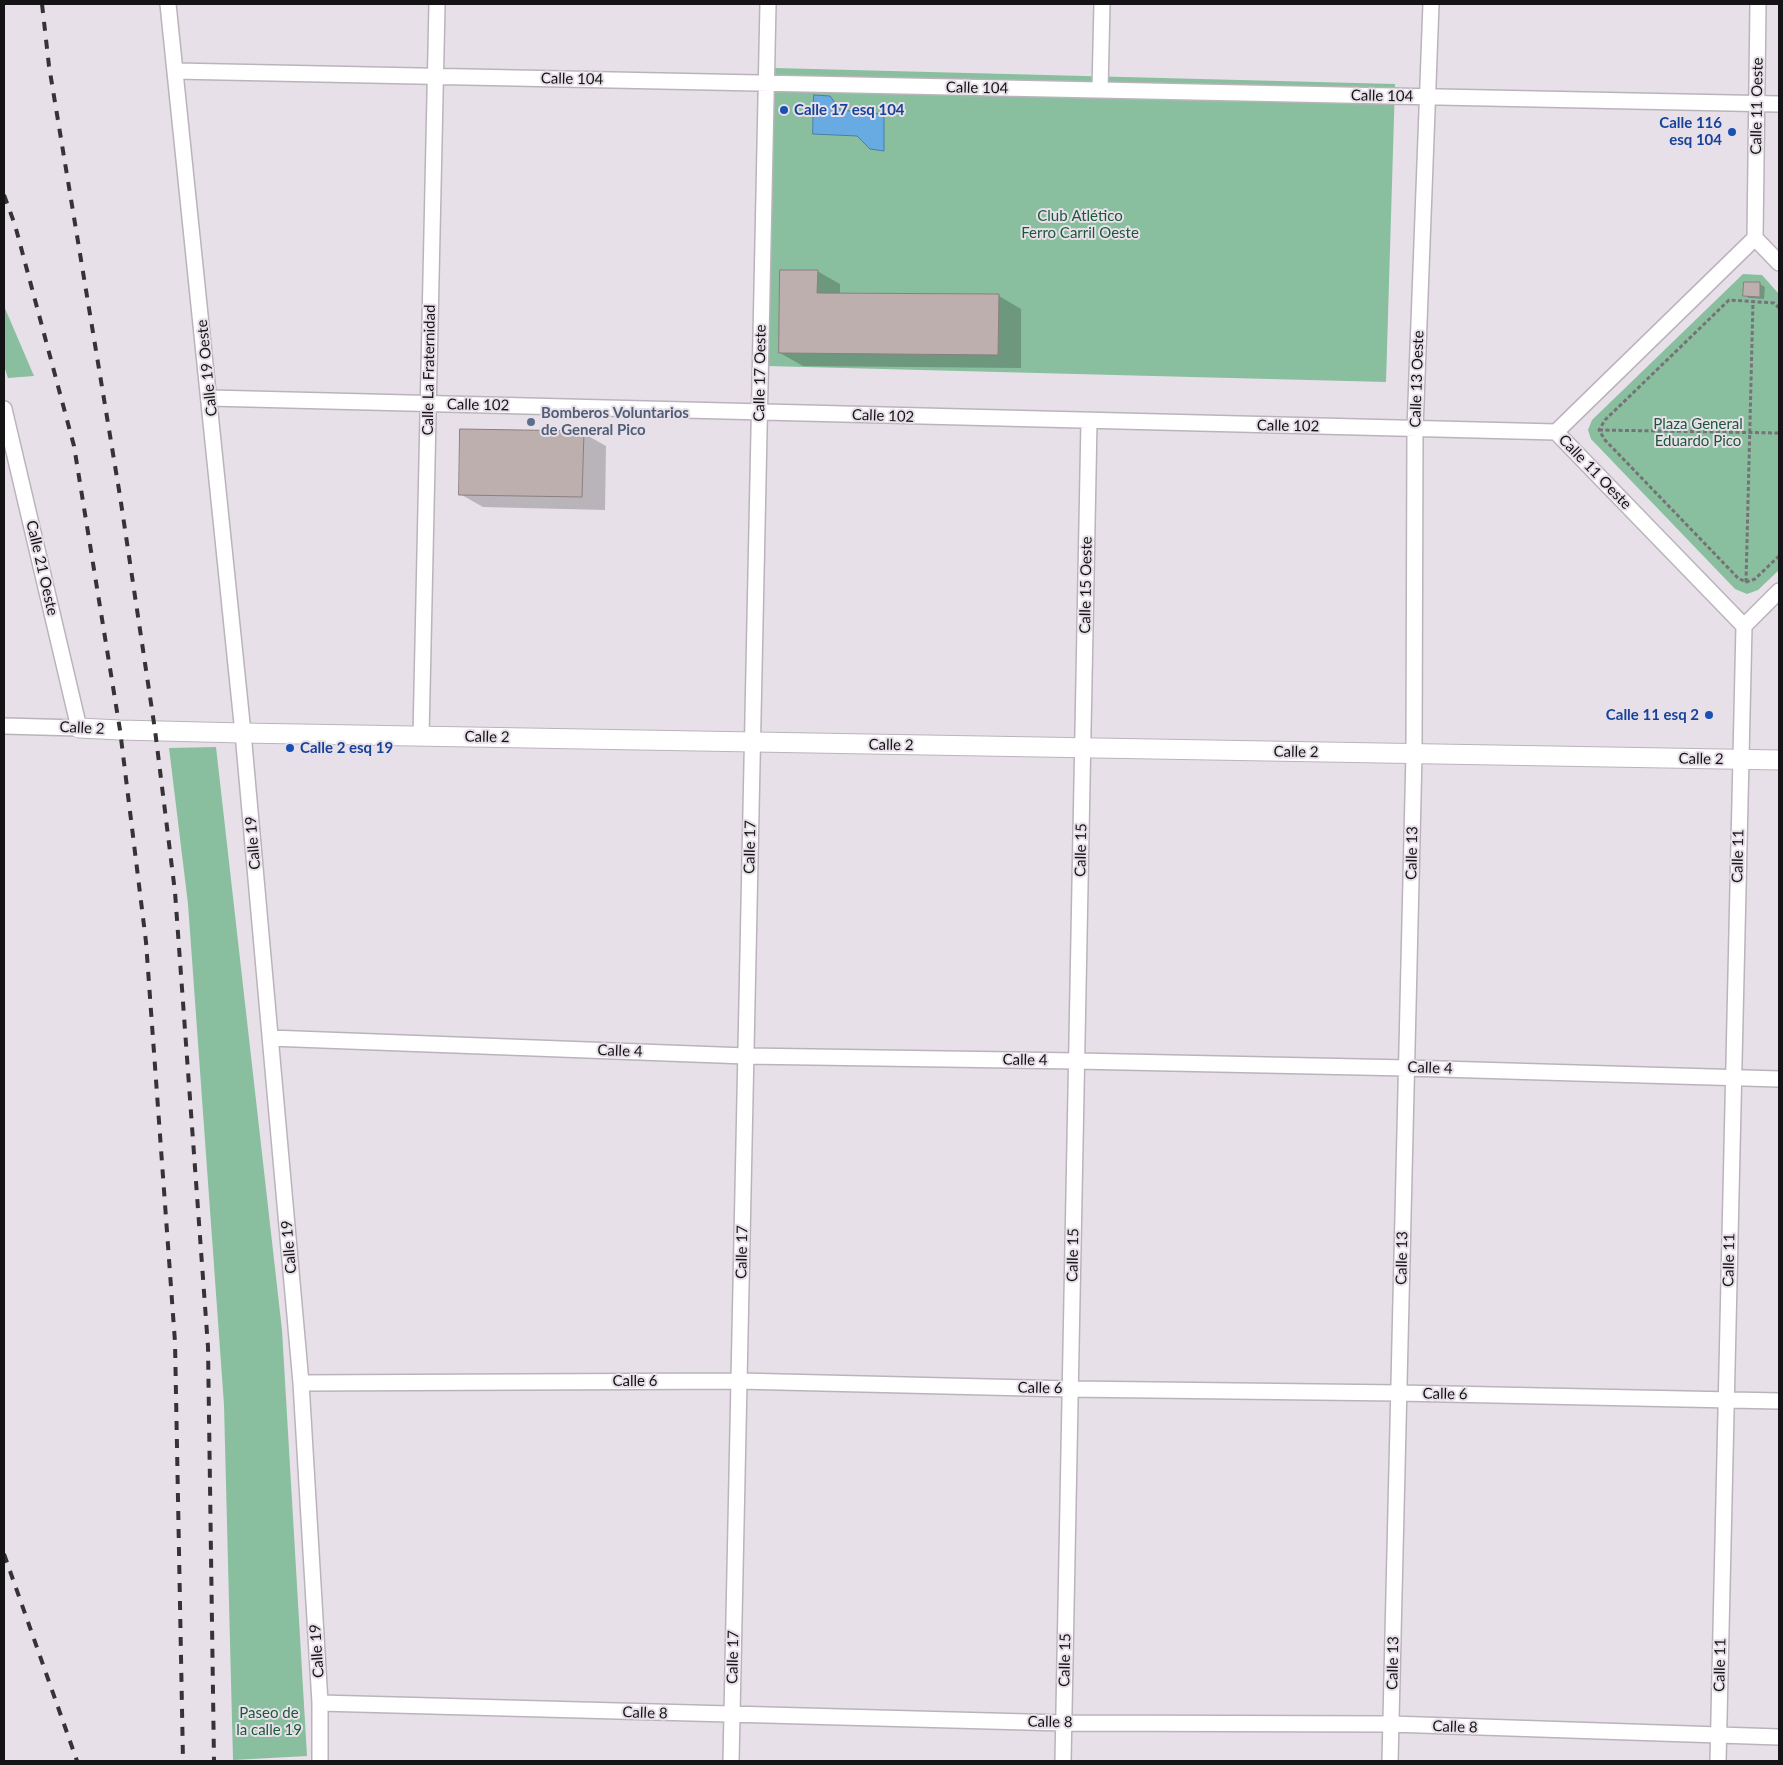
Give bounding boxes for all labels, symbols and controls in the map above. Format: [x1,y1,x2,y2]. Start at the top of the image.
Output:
street label: Calle 11 Oeste [1747,57,1767,155]
street label: Calle 104 [541,69,603,89]
street label: Calle 104 [946,78,1008,98]
street label: Calle 104 [1351,86,1413,106]
place label: Calle 17 esq 104 [794,101,905,119]
marker: Calle 17 esq 104 [778,104,790,116]
place label: Calle 116 esq 104 [1659,114,1722,149]
marker: Calle 116 esq 104 [1726,126,1738,138]
park label: Club Atlético Ferro Carril Oeste [1021,207,1139,242]
street label: Calle La Fraternidad [419,304,439,436]
street label: Calle 19 Oeste [193,319,221,417]
street label: Calle 17 Oeste [750,324,770,422]
street label: Calle 13 Oeste [1406,330,1428,428]
street label: Calle 102 [447,395,509,415]
place label: Bomberos Voluntarios de General Pico [541,404,689,439]
street label: Calle 102 [851,406,915,426]
park label: Plaza General Eduardo Pico [1653,415,1743,450]
marker: Bomberos Voluntarios de General Pico [525,416,537,428]
street label: Calle 102 [1257,416,1319,436]
street label: Calle 11 Oeste [1555,431,1635,513]
street label: Calle 21 Oeste [22,519,62,617]
street label: Calle 15 Oeste [1076,536,1096,634]
place label: Calle 11 esq 2 [1606,706,1699,724]
marker: Calle 11 esq 2 [1703,709,1715,721]
street label: Calle 2 [59,718,105,738]
street label: Calle 2 [464,728,510,746]
street label: Calle 2 [868,736,914,754]
place label: Calle 2 esq 19 [300,739,393,757]
marker: Calle 2 esq 19 [284,742,296,754]
street label: Calle 2 [1273,743,1319,761]
street label: Calle 2 [1678,750,1724,768]
street label: Calle 19 [242,815,264,871]
street label: Calle 17 [741,820,759,874]
street label: Calle 15 [1072,823,1090,877]
street label: Calle 13 [1403,826,1421,880]
street label: Calle 11 [1729,829,1747,883]
street label: Calle 4 [597,1041,643,1061]
street label: Calle 4 [1002,1051,1048,1069]
street label: Calle 4 [1407,1058,1453,1078]
street label: Calle 19 [278,1219,300,1275]
street label: Calle 17 [733,1225,751,1279]
street label: Calle 15 [1064,1228,1082,1282]
street label: Calle 13 [1393,1231,1411,1285]
street label: Calle 11 [1720,1233,1738,1287]
street label: Calle 6 [612,1372,658,1390]
street label: Calle 6 [1017,1379,1063,1397]
street label: Calle 6 [1422,1385,1468,1403]
street label: Calle 19 [306,1624,328,1678]
street label: Calle 17 [724,1630,742,1684]
street label: Calle 15 [1056,1633,1074,1687]
street label: Calle 13 [1384,1636,1402,1690]
street label: Calle 11 [1711,1638,1729,1692]
street label: Calle 8 [622,1703,668,1723]
park label: Paseo de la calle 19 [236,1704,302,1739]
street label: Calle 8 [1027,1713,1073,1731]
street label: Calle 8 [1432,1717,1478,1737]

